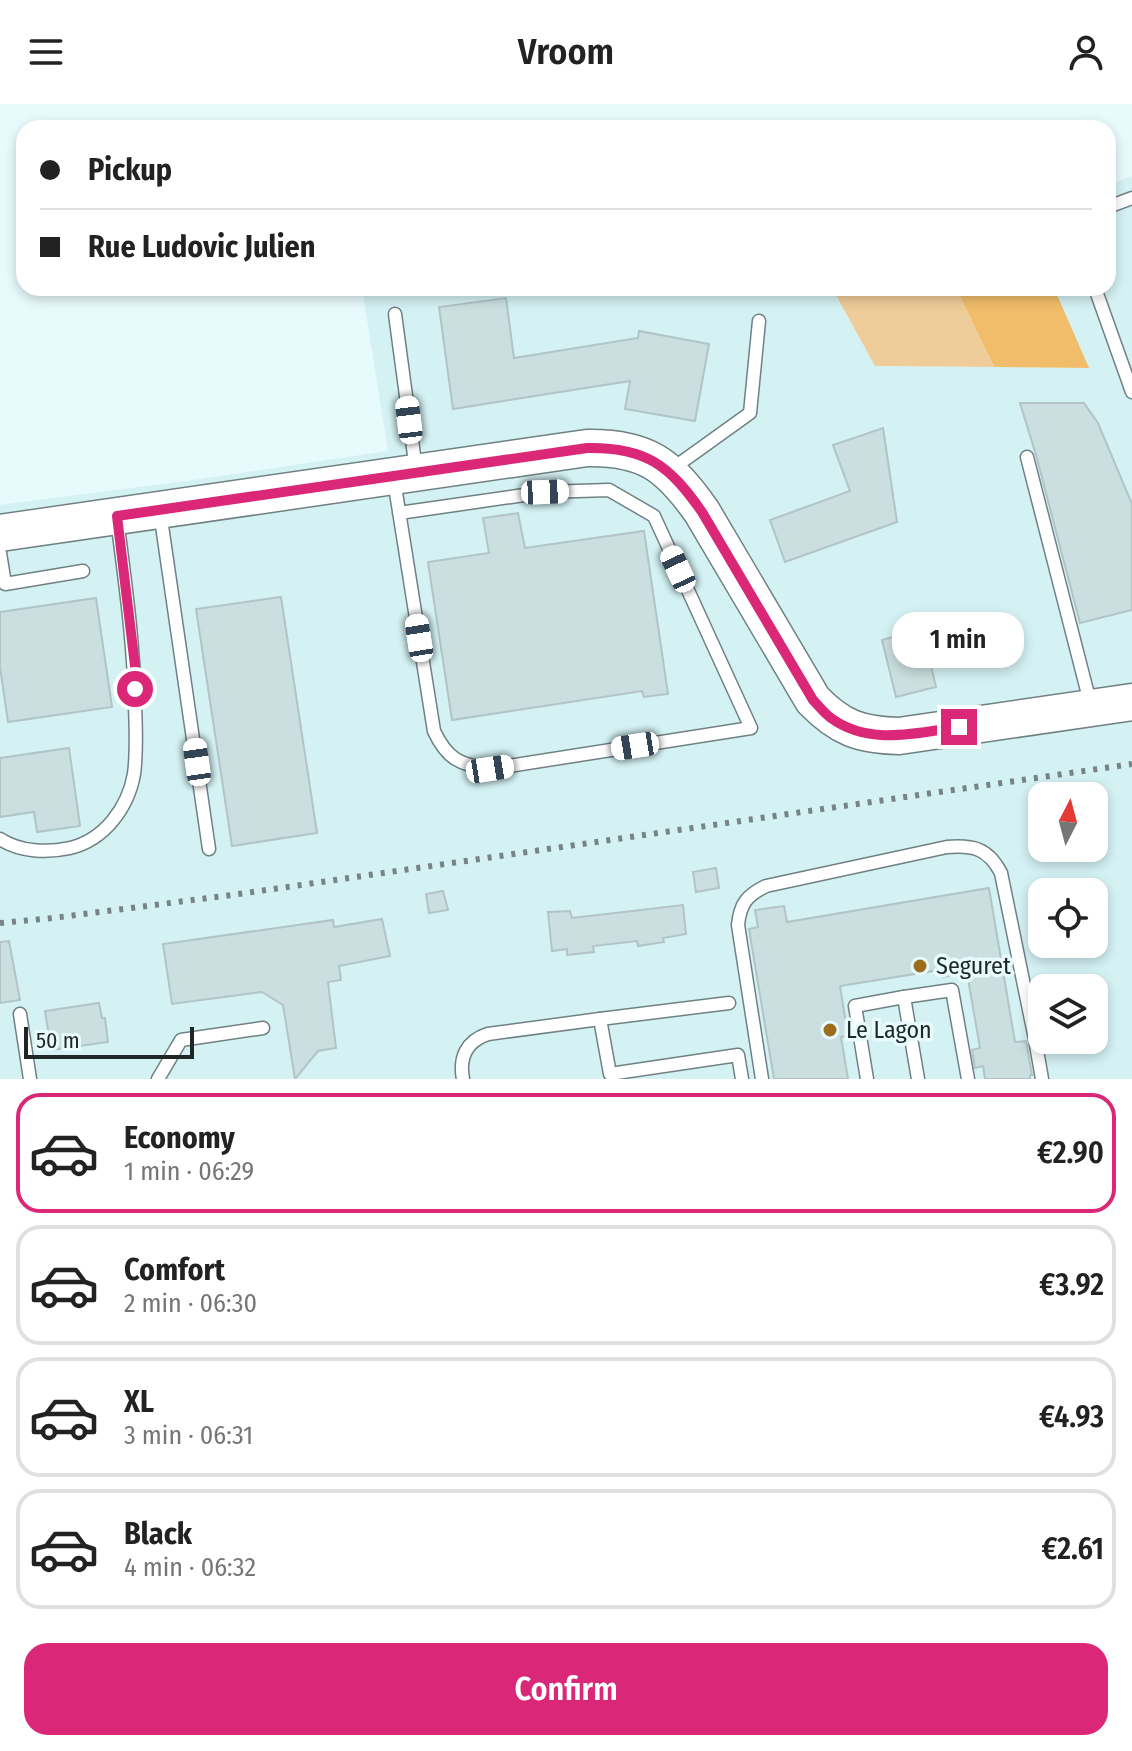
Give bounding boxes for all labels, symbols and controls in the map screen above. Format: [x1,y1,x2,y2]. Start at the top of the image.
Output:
icon: menu [24,30,68,74]
text: Vroom [518,30,614,74]
icon: person [1064,30,1108,74]
text: Pickup [88,152,172,188]
text: Rue Ludovic Julien [88,229,315,265]
car [394,395,424,445]
car [521,479,569,505]
car [657,542,699,596]
callout: 1 min [893,611,1025,667]
car [403,612,435,664]
text: 1 min [930,624,986,655]
route start [117,671,153,707]
route end [941,709,977,745]
car [609,730,661,762]
car [182,737,212,787]
car [464,753,516,785]
north arrow [1028,782,1108,862]
map controls [1028,782,1108,1054]
button: locate [1028,878,1108,958]
place label: Seguret [936,952,1011,980]
marker: Seguret [911,957,929,975]
button: layers [1028,974,1108,1054]
place label: Le Lagon [846,1016,932,1044]
marker: Le Lagon [821,1021,839,1039]
scale bar [24,1023,194,1059]
text: 50 m [36,1027,80,1054]
icon: car [28,1117,100,1189]
text: Economy [124,1120,235,1156]
text: €2.90 [1037,1135,1104,1171]
text: 1 min · 06:29 [124,1156,254,1187]
icon: car [28,1249,100,1321]
text: Comfort [124,1252,225,1288]
text: €3.92 [1039,1267,1104,1303]
text: 2 min · 06:30 [124,1288,257,1319]
icon: car [28,1381,100,1453]
text: XL [124,1384,154,1420]
text: €4.93 [1039,1399,1104,1435]
text: 3 min · 06:31 [124,1420,253,1451]
icon: car [28,1513,100,1585]
text: Black [124,1516,192,1552]
text: €2.61 [1042,1531,1104,1567]
text: 4 min · 06:32 [124,1552,256,1583]
button: Confirm [24,1643,1108,1735]

